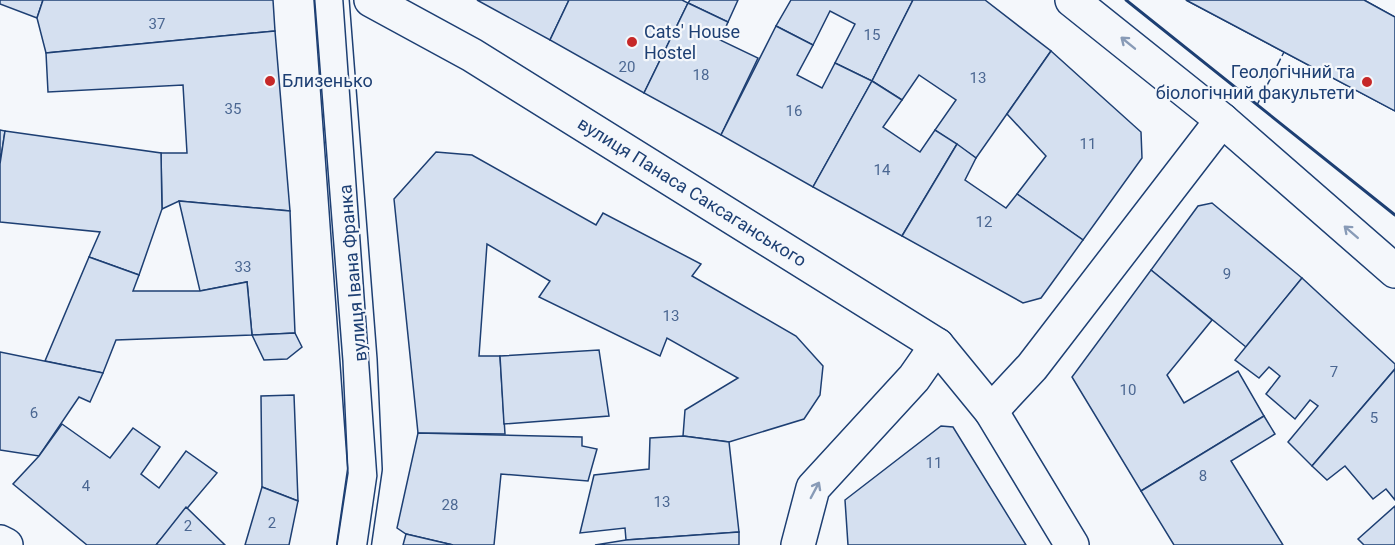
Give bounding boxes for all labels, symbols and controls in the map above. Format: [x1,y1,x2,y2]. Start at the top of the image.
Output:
house number: 37 [149,15,165,33]
place label: Cats' House Hostel [644,21,740,63]
house number: 15 [864,26,880,44]
marker: Cats' House Hostel [625,35,639,49]
one-way arrow [1121,36,1136,50]
house number: 20 [619,58,635,76]
place label: Геологічний та біологічний факультети [1156,61,1355,103]
house number: 18 [693,66,709,84]
house number: 13 [970,69,986,87]
place label: Близенько [282,70,373,91]
marker: Близенько [263,74,277,88]
marker: Геологічний та біологічний факультети [1360,75,1374,89]
house number: 35 [225,100,241,118]
house number: 16 [786,102,802,120]
street label: вулиця Панаса Саксаганського [574,112,810,271]
house number: 11 [1080,135,1096,153]
house number: 14 [874,161,891,179]
street label: вулиця Івана Франка [334,184,371,362]
house number: 12 [976,213,992,231]
one-way arrow [1344,225,1359,239]
house number: 33 [235,258,251,276]
house number: 9 [1223,265,1231,283]
house number: 13 [663,307,679,325]
house number: 7 [1330,363,1338,381]
house number: 10 [1120,381,1136,399]
house number: 6 [30,404,38,422]
house number: 5 [1370,409,1378,427]
house number: 11 [926,454,942,472]
house number: 8 [1199,467,1207,485]
house number: 4 [82,477,91,495]
one-way arrow [809,482,821,499]
house number: 13 [654,493,670,511]
house number: 28 [442,496,458,514]
house number: 2 [268,514,276,532]
house number: 2 [184,517,192,535]

